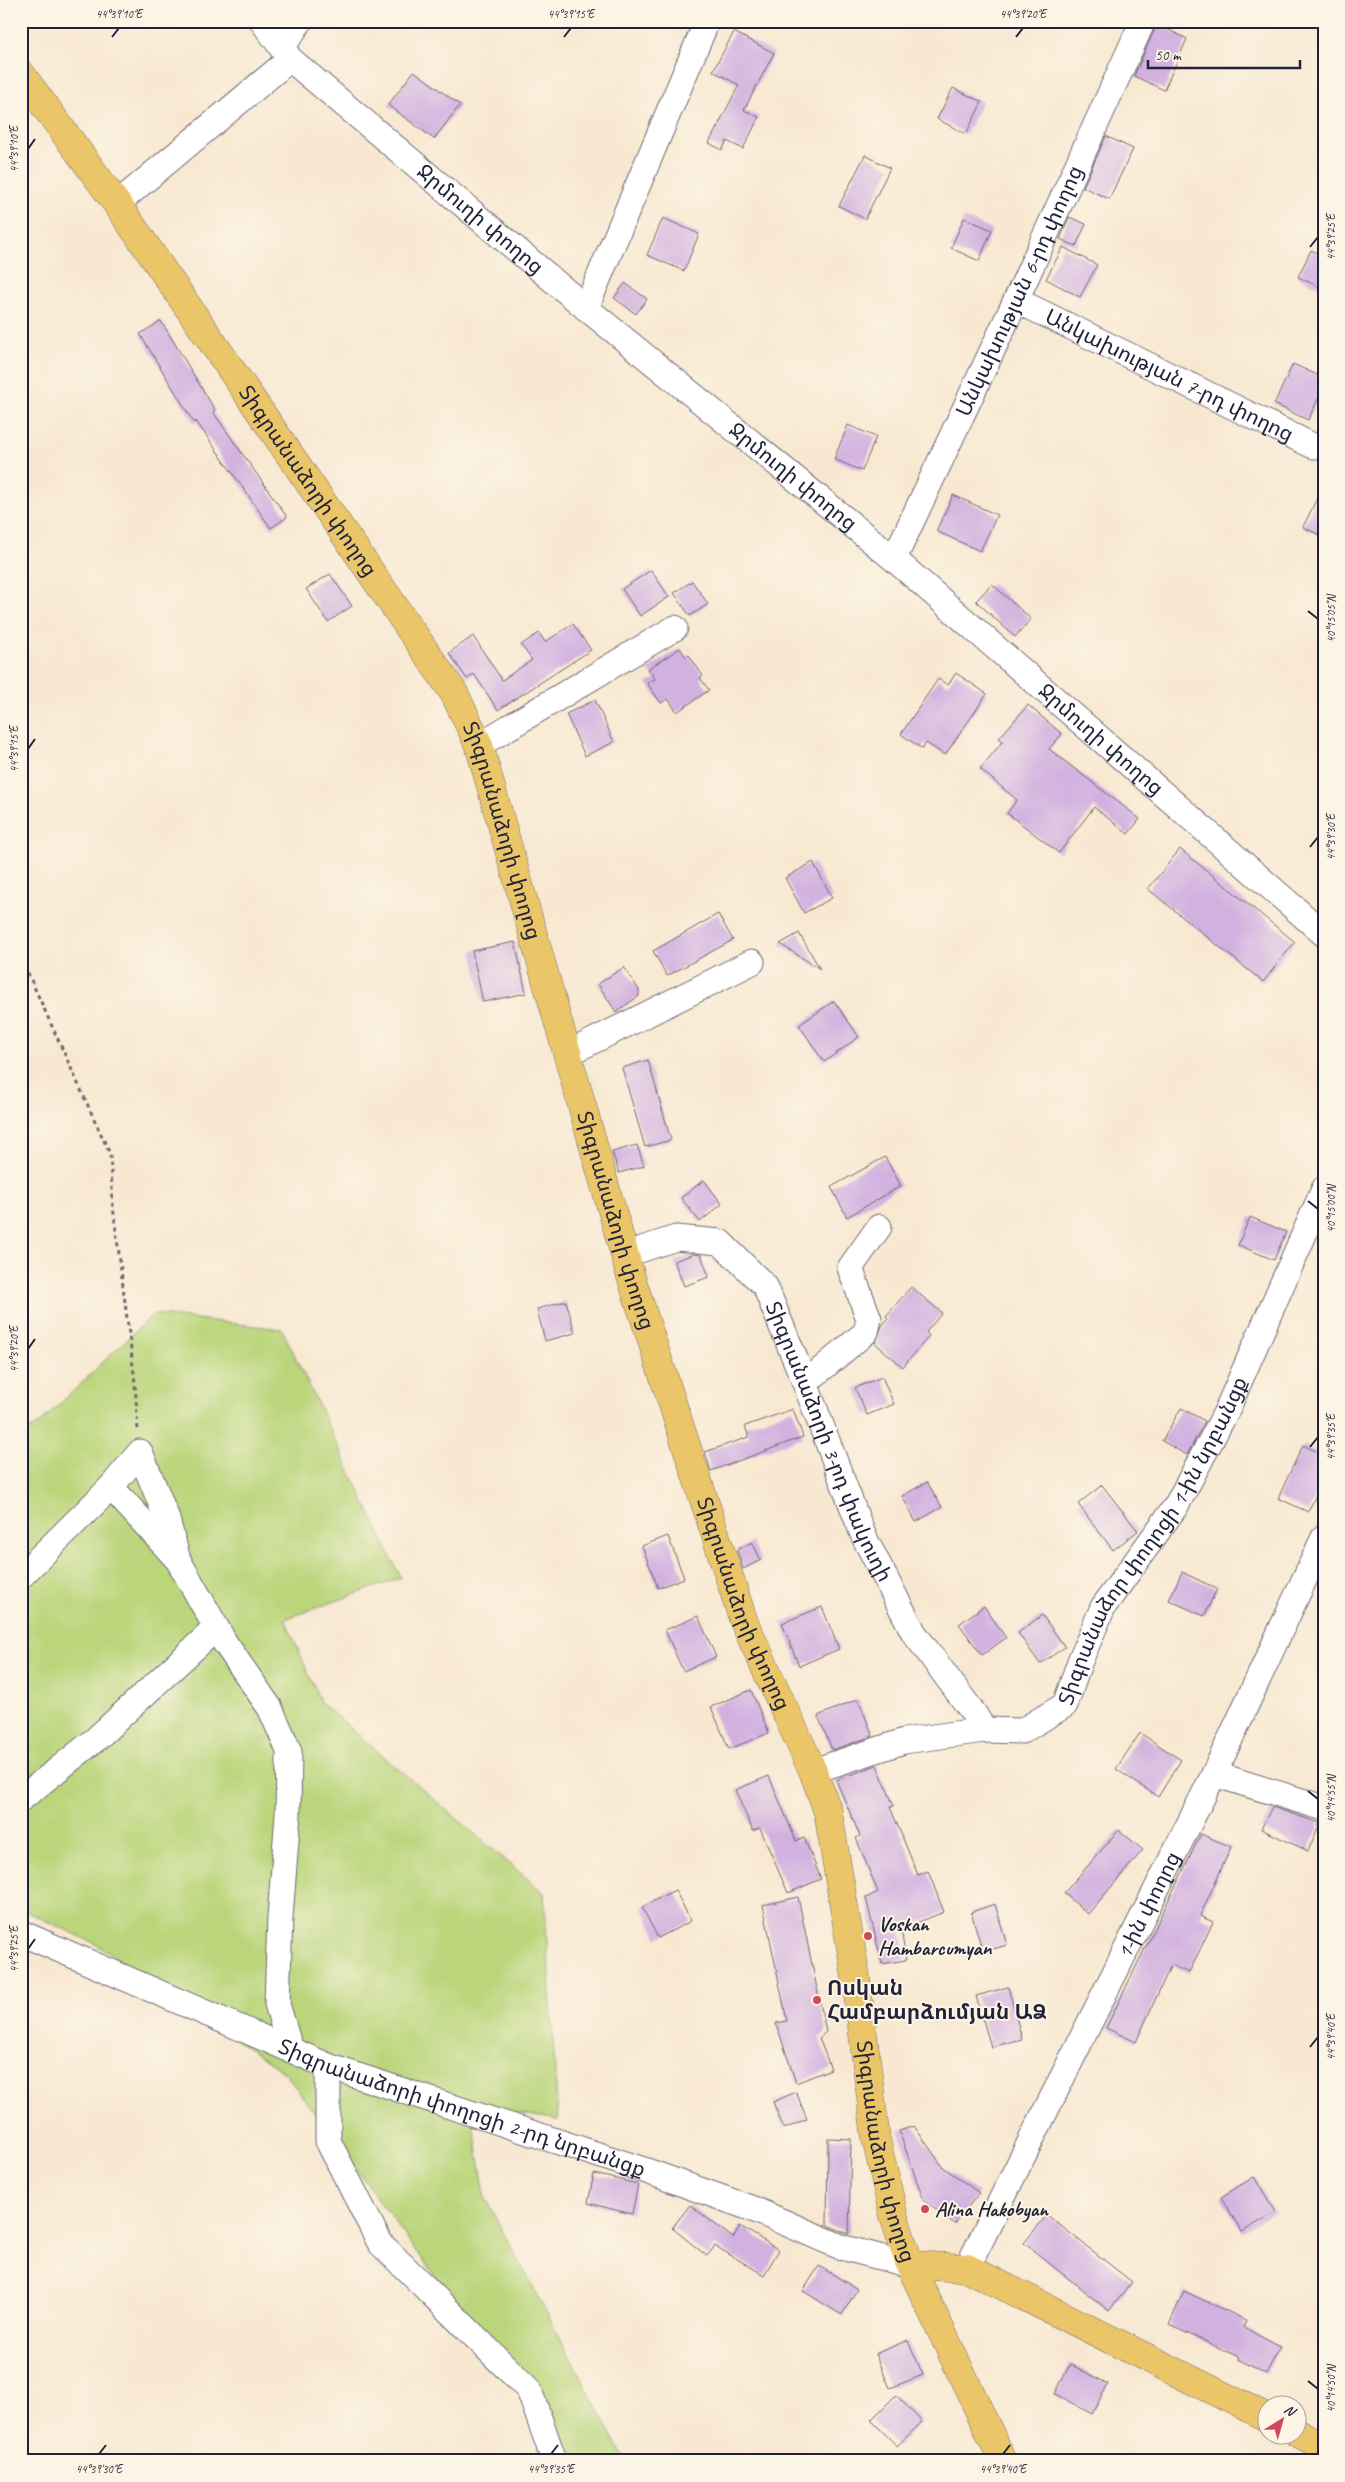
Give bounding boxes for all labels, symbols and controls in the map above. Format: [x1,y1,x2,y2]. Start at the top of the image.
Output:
text: 44°39'10"E [96,6,144,22]
text: 44°39'15"E [548,6,596,22]
text: 44°39'20"E [1000,6,1048,22]
scale bar [1148,38,1300,70]
text: 50 m [1155,46,1182,65]
text: 44°39'10"E [6,124,22,172]
street label: Ջրմուղի փողոց [412,158,549,280]
street label: Անկախության 6-րդ փողոց [950,161,1089,421]
text: 44°39'25"E [1323,212,1339,260]
street label: Անկախության 7-րդ փողոց [1041,303,1298,447]
street label: Տիգրանաձորի փողոց [233,380,383,582]
street label: Ջրմուղի փողոց [724,417,862,537]
text: 40°15'05"N [1323,594,1339,643]
street label: Ջրմուղի փողոց [1033,678,1169,801]
street label: Տիգրանաձորի փողոց [457,717,547,943]
text: 44°39'15"E [6,724,22,772]
text: 44°39'30"E [1323,812,1339,860]
street label: Տիգրանաձորի փողոց [571,1108,660,1333]
text: 40°15'00"N [1323,1184,1339,1233]
street label: Տիգրանաձորի 3-րդ փակուղի [760,1298,898,1586]
text: 44°39'20"E [6,1324,22,1372]
street label: Տիգրանաձոր փողոցի 1-ին նրբանցք [1053,1373,1253,1708]
text: 44°39'35"E [1323,1412,1339,1460]
street label: Տիգրանաձորի փողոց [691,1494,796,1714]
text: 40°14'55"N [1323,1774,1339,1823]
street label: 1-ին փողոց [1111,1847,1186,1962]
place label: Voskan Hambarcumyan [878,1911,993,1961]
text: 44°39'25"E [6,1924,22,1972]
marker: Voskan Hambarcumyan [862,1930,874,1942]
place label: Ոսկան Համբարձումյան ԱՁ [827,1975,1046,2025]
marker: Ոսկան Համբարձումյան ԱՁ [811,1994,823,2006]
text: 44°39'40"E [1323,2012,1339,2060]
street label: Տիգրանաձորի փողոցի 2-րդ նրբանցք [274,2033,649,2183]
street label: Տիգրանաձորի փողոց [851,2039,921,2266]
place label: Alina Hakobyan [935,2196,1049,2223]
marker: Alina Hakobyan [919,2203,931,2215]
text: 40°14'50"N [1323,2364,1339,2413]
north arrow [1258,2394,1308,2444]
text: N [1281,2401,1300,2421]
text: 44°39'30"E [76,2461,124,2477]
text: 44°39'35"E [528,2461,576,2477]
text: 44°39'40"E [980,2461,1028,2477]

